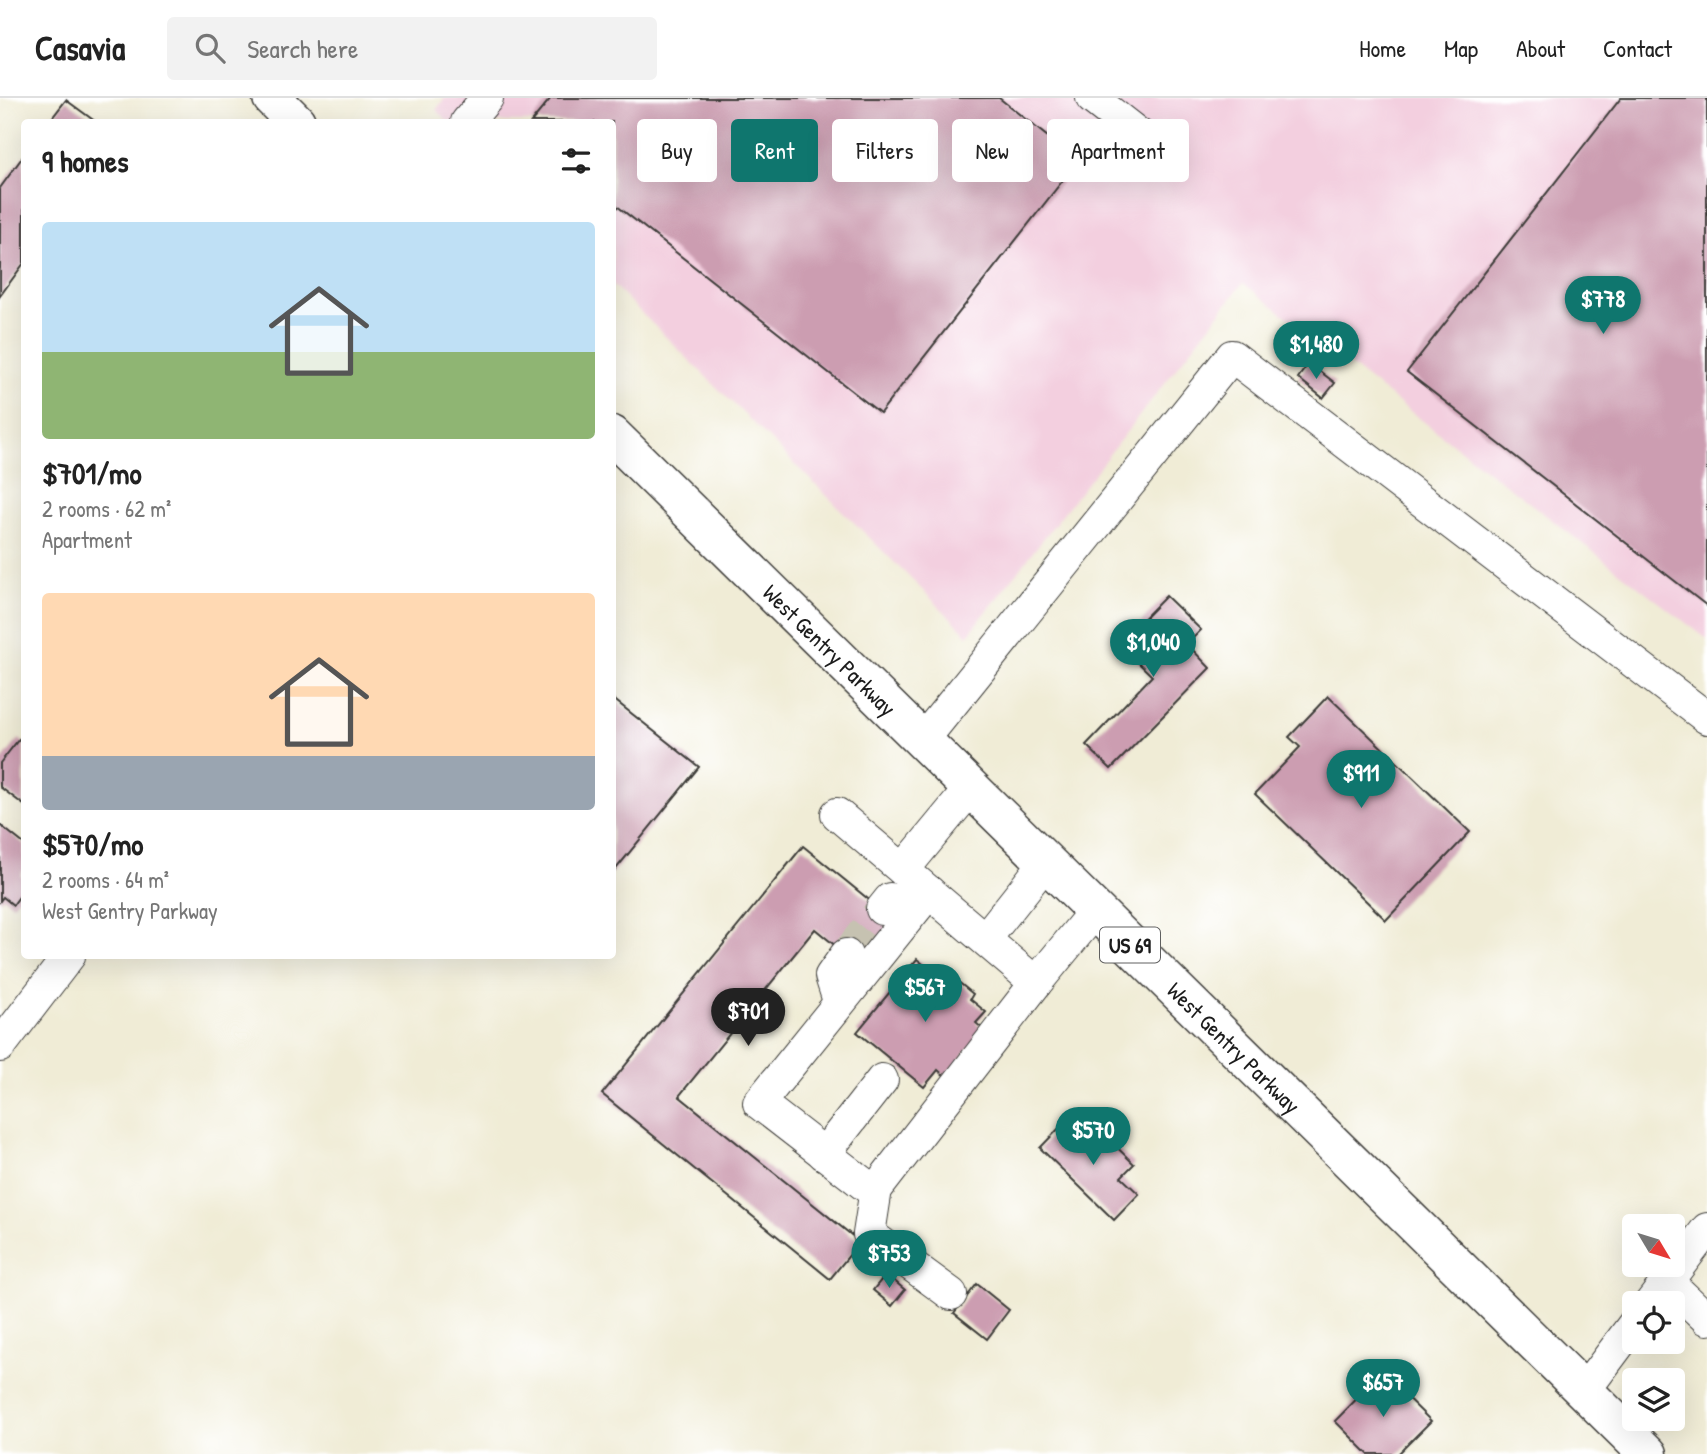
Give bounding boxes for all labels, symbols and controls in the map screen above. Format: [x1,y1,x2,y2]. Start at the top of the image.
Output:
search box [167,17,657,80]
text: Casavia [35,26,125,70]
icon: search [191,29,229,67]
text: Search here [247,31,358,66]
text: Home [1359,32,1406,64]
text: Map [1444,32,1478,64]
text: About [1516,32,1565,64]
text: Contact [1603,32,1672,64]
chip: Buy [637,119,717,182]
chip: Rent [731,119,818,182]
chip: Filters [832,119,938,182]
chip: New [952,119,1033,182]
chip: Apartment [1047,119,1189,182]
text: 9 homes [42,141,129,181]
icon: filters [557,142,595,180]
icon: home [256,268,382,394]
pin: $778 [1562,276,1644,336]
text: $778 [1581,283,1625,314]
pin: $1,480 [1259,322,1373,381]
text: $1,480 [1289,328,1343,359]
text: $701/mo [42,453,142,493]
text: 2 rooms · 62 m² [42,493,171,524]
text: Apartment [42,524,132,555]
street label: West Gentry Parkway [757,577,904,722]
pin: $1,040 [1096,620,1210,679]
text: $1,040 [1126,626,1180,657]
icon: home [256,639,382,765]
pin: $911 [1320,750,1402,810]
text: $911 [1343,757,1379,788]
text: $570/mo [42,824,143,864]
text: 2 rooms · 64 m² [42,864,169,895]
text: West Gentry Parkway [42,895,218,926]
road number: US 69 [1100,928,1160,962]
pin: $567 [884,964,966,1024]
text: $567 [904,971,946,1002]
street label: West Gentry Parkway [1161,974,1308,1120]
pin: $701 [707,988,789,1048]
text: $701 [727,995,769,1026]
pin: $570 [1052,1108,1134,1167]
text: $570 [1071,1114,1115,1145]
north arrow [1622,1214,1685,1278]
map controls [1622,1214,1685,1431]
pin: $753 [848,1230,930,1290]
text: $753 [867,1237,911,1268]
button: locate [1622,1291,1685,1354]
pin: $657 [1342,1360,1424,1419]
text: $657 [1362,1366,1404,1397]
button: layers [1622,1368,1685,1431]

